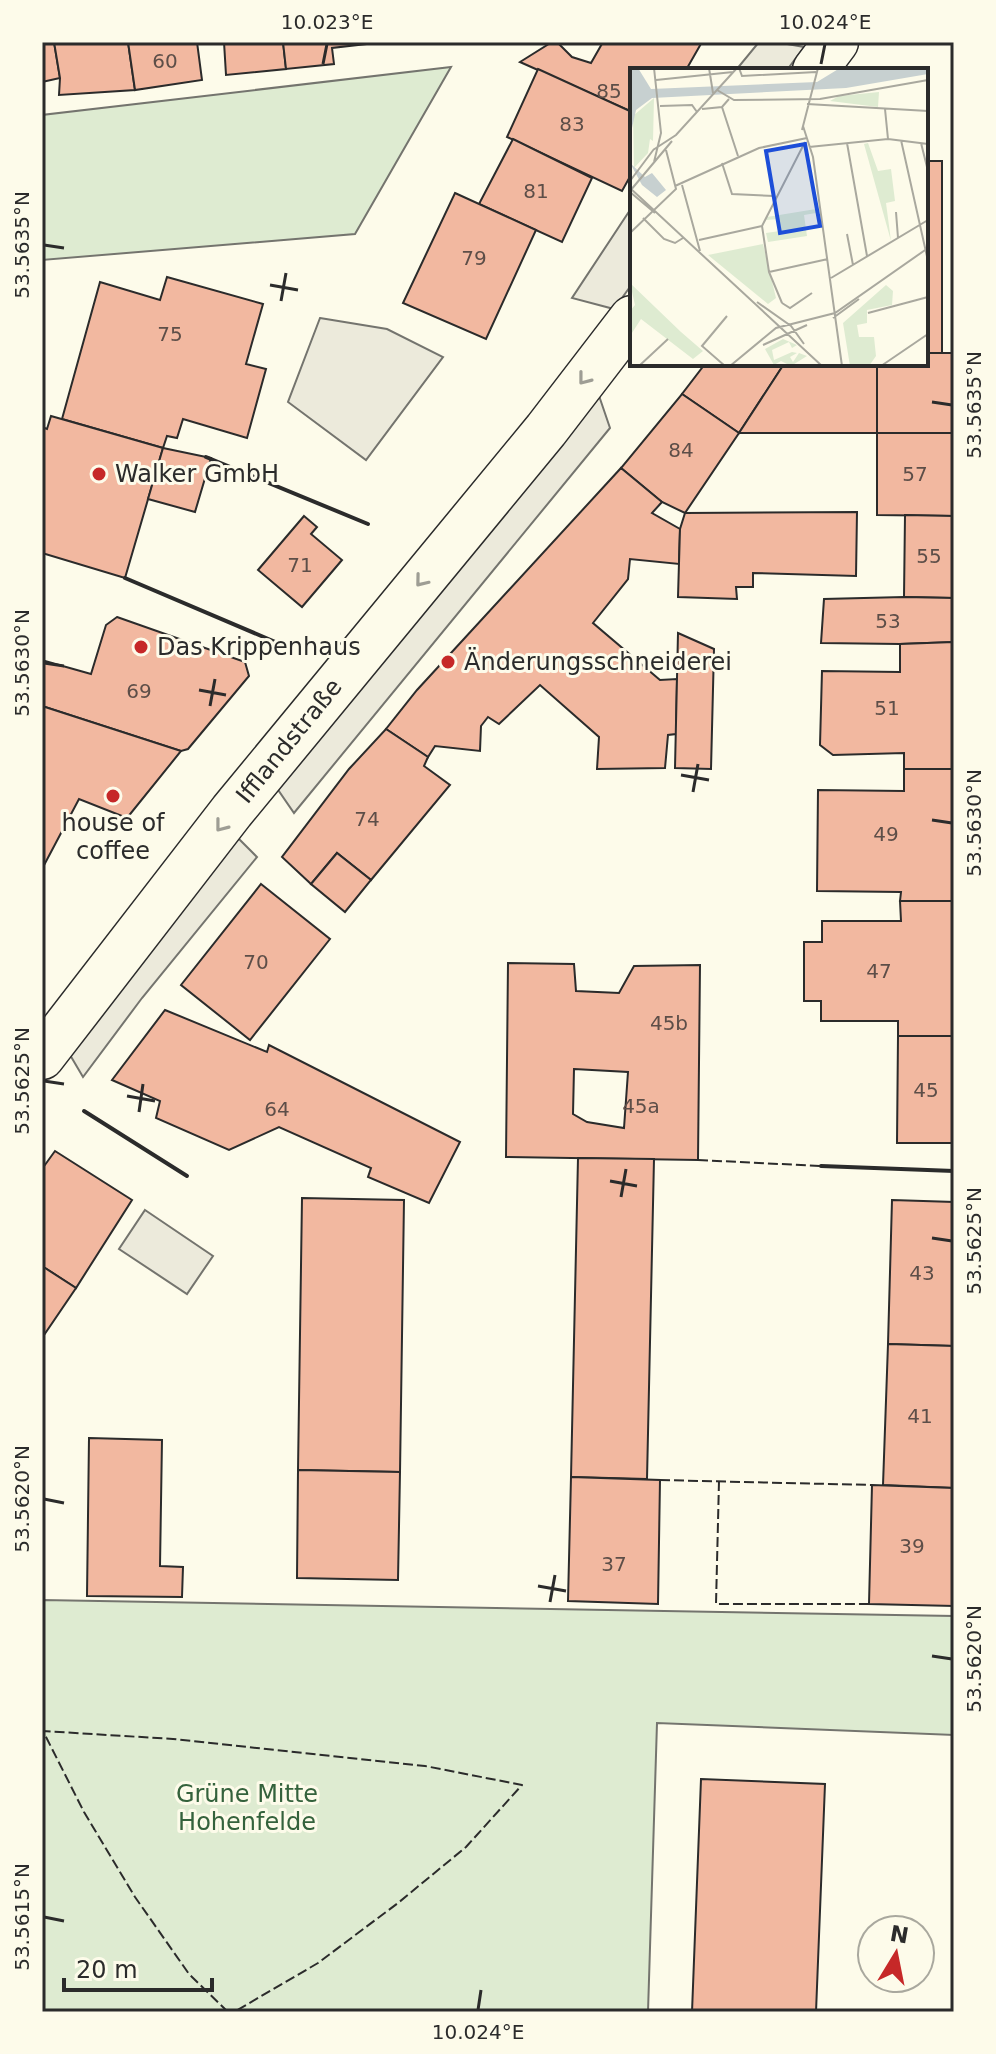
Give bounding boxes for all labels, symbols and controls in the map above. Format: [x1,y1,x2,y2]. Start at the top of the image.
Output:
text: 10.023°E [281,10,373,34]
text: 10.024°E [779,10,871,34]
house number: 60 [152,49,178,73]
inset map [630,68,928,366]
house number: 85 [596,79,622,103]
house number: 83 [559,112,585,136]
house number: 81 [523,179,549,203]
text: 53.5635°N [10,191,34,299]
house number: 79 [461,246,487,270]
house number: 75 [157,322,183,346]
text: 53.5635°N [962,351,986,459]
one-way arrow [580,371,594,385]
house number: 84 [668,438,694,462]
place label: Walker GmbH [115,460,279,488]
house number: 57 [902,462,928,486]
marker: Walker GmbH [90,465,108,483]
house number: 55 [916,544,942,568]
house number: 71 [287,553,313,577]
one-way arrow [416,572,431,587]
text: 53.5630°N [10,609,34,717]
house number: 53 [875,609,901,633]
place label: Das Krippenhaus [157,633,361,661]
marker: Das Krippenhaus [132,638,150,656]
place label: Änderungsschneiderei [464,647,732,676]
marker: Änderungsschneiderei [439,653,457,671]
street label: Ifflandstraße [230,673,348,809]
house number: 69 [126,679,152,703]
house number: 51 [874,696,900,720]
text: 53.5630°N [962,769,986,877]
marker: house of coffee [104,787,122,805]
house number: 74 [354,807,380,831]
place label: house of coffee [61,809,165,865]
one-way arrow [216,817,230,832]
house number: 49 [873,822,899,846]
house number: 70 [243,950,269,974]
house number: 47 [866,959,892,983]
house number: 45b [650,1011,688,1035]
text: 53.5625°N [10,1027,34,1135]
house number: 45 [913,1078,939,1102]
house number: 45a [622,1094,660,1118]
house number: 64 [264,1097,290,1121]
text: 53.5625°N [962,1187,986,1295]
house number: 43 [909,1261,935,1285]
house number: 41 [907,1404,933,1428]
text: 53.5620°N [10,1445,34,1553]
house number: 39 [899,1534,925,1558]
house number: 37 [601,1552,627,1576]
text: 53.5620°N [962,1605,986,1713]
park label: Grüne Mitte Hohenfelde [176,1780,318,1836]
text: 53.5615°N [10,1863,34,1971]
north arrow [856,1914,936,1994]
text: N [888,1921,911,1949]
scale bar [64,1942,212,1992]
text: 20 m [76,1956,138,1984]
text: 10.024°E [432,2020,524,2044]

